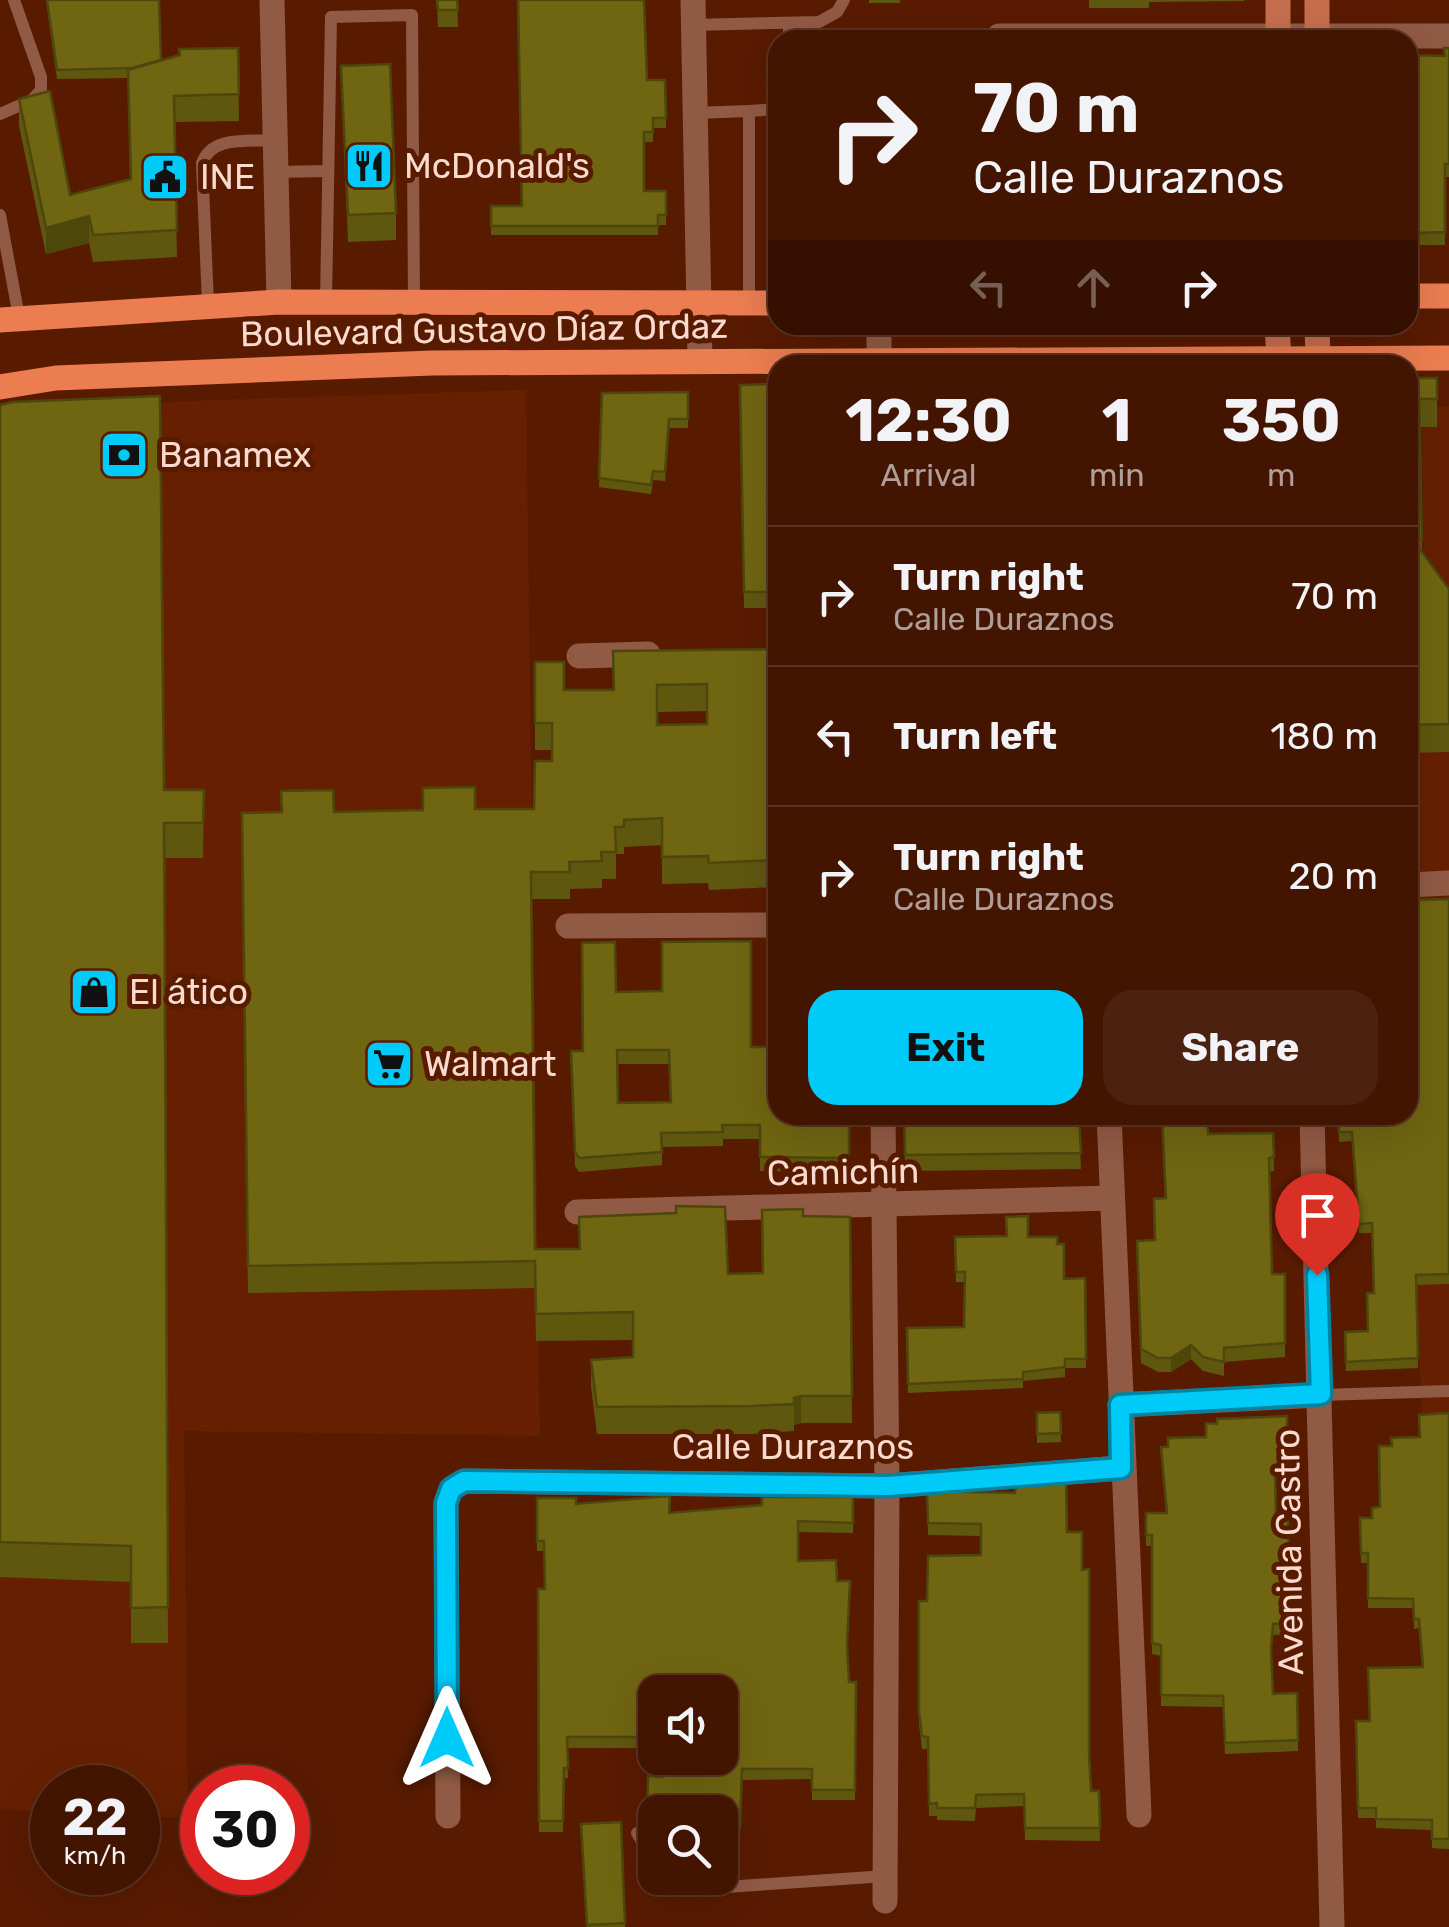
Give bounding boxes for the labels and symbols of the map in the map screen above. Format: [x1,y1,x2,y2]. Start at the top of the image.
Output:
restaurant icon: McDonald's [343,140,395,192]
place label: McDonald's [404,145,590,187]
public building icon: INE [139,151,191,203]
place label: INE [200,156,255,198]
street label: Boulevard Gustavo Díaz Ordaz [240,305,728,355]
bank icon: Banamex [98,429,150,481]
place label: Banamex [159,434,311,476]
shop icon: El ático [68,966,120,1018]
place label: El ático [129,971,248,1013]
supermarket icon: Walmart [363,1038,415,1090]
place label: Walmart [424,1043,557,1085]
street label: Camichín [766,1150,920,1194]
pin [1275,1173,1360,1276]
street label: Calle Duraznos [672,1426,914,1468]
street label: Avenida Castro [1266,1429,1312,1675]
position arrow [395,1686,499,1790]
speed limit sign: 30 [180,1765,310,1895]

